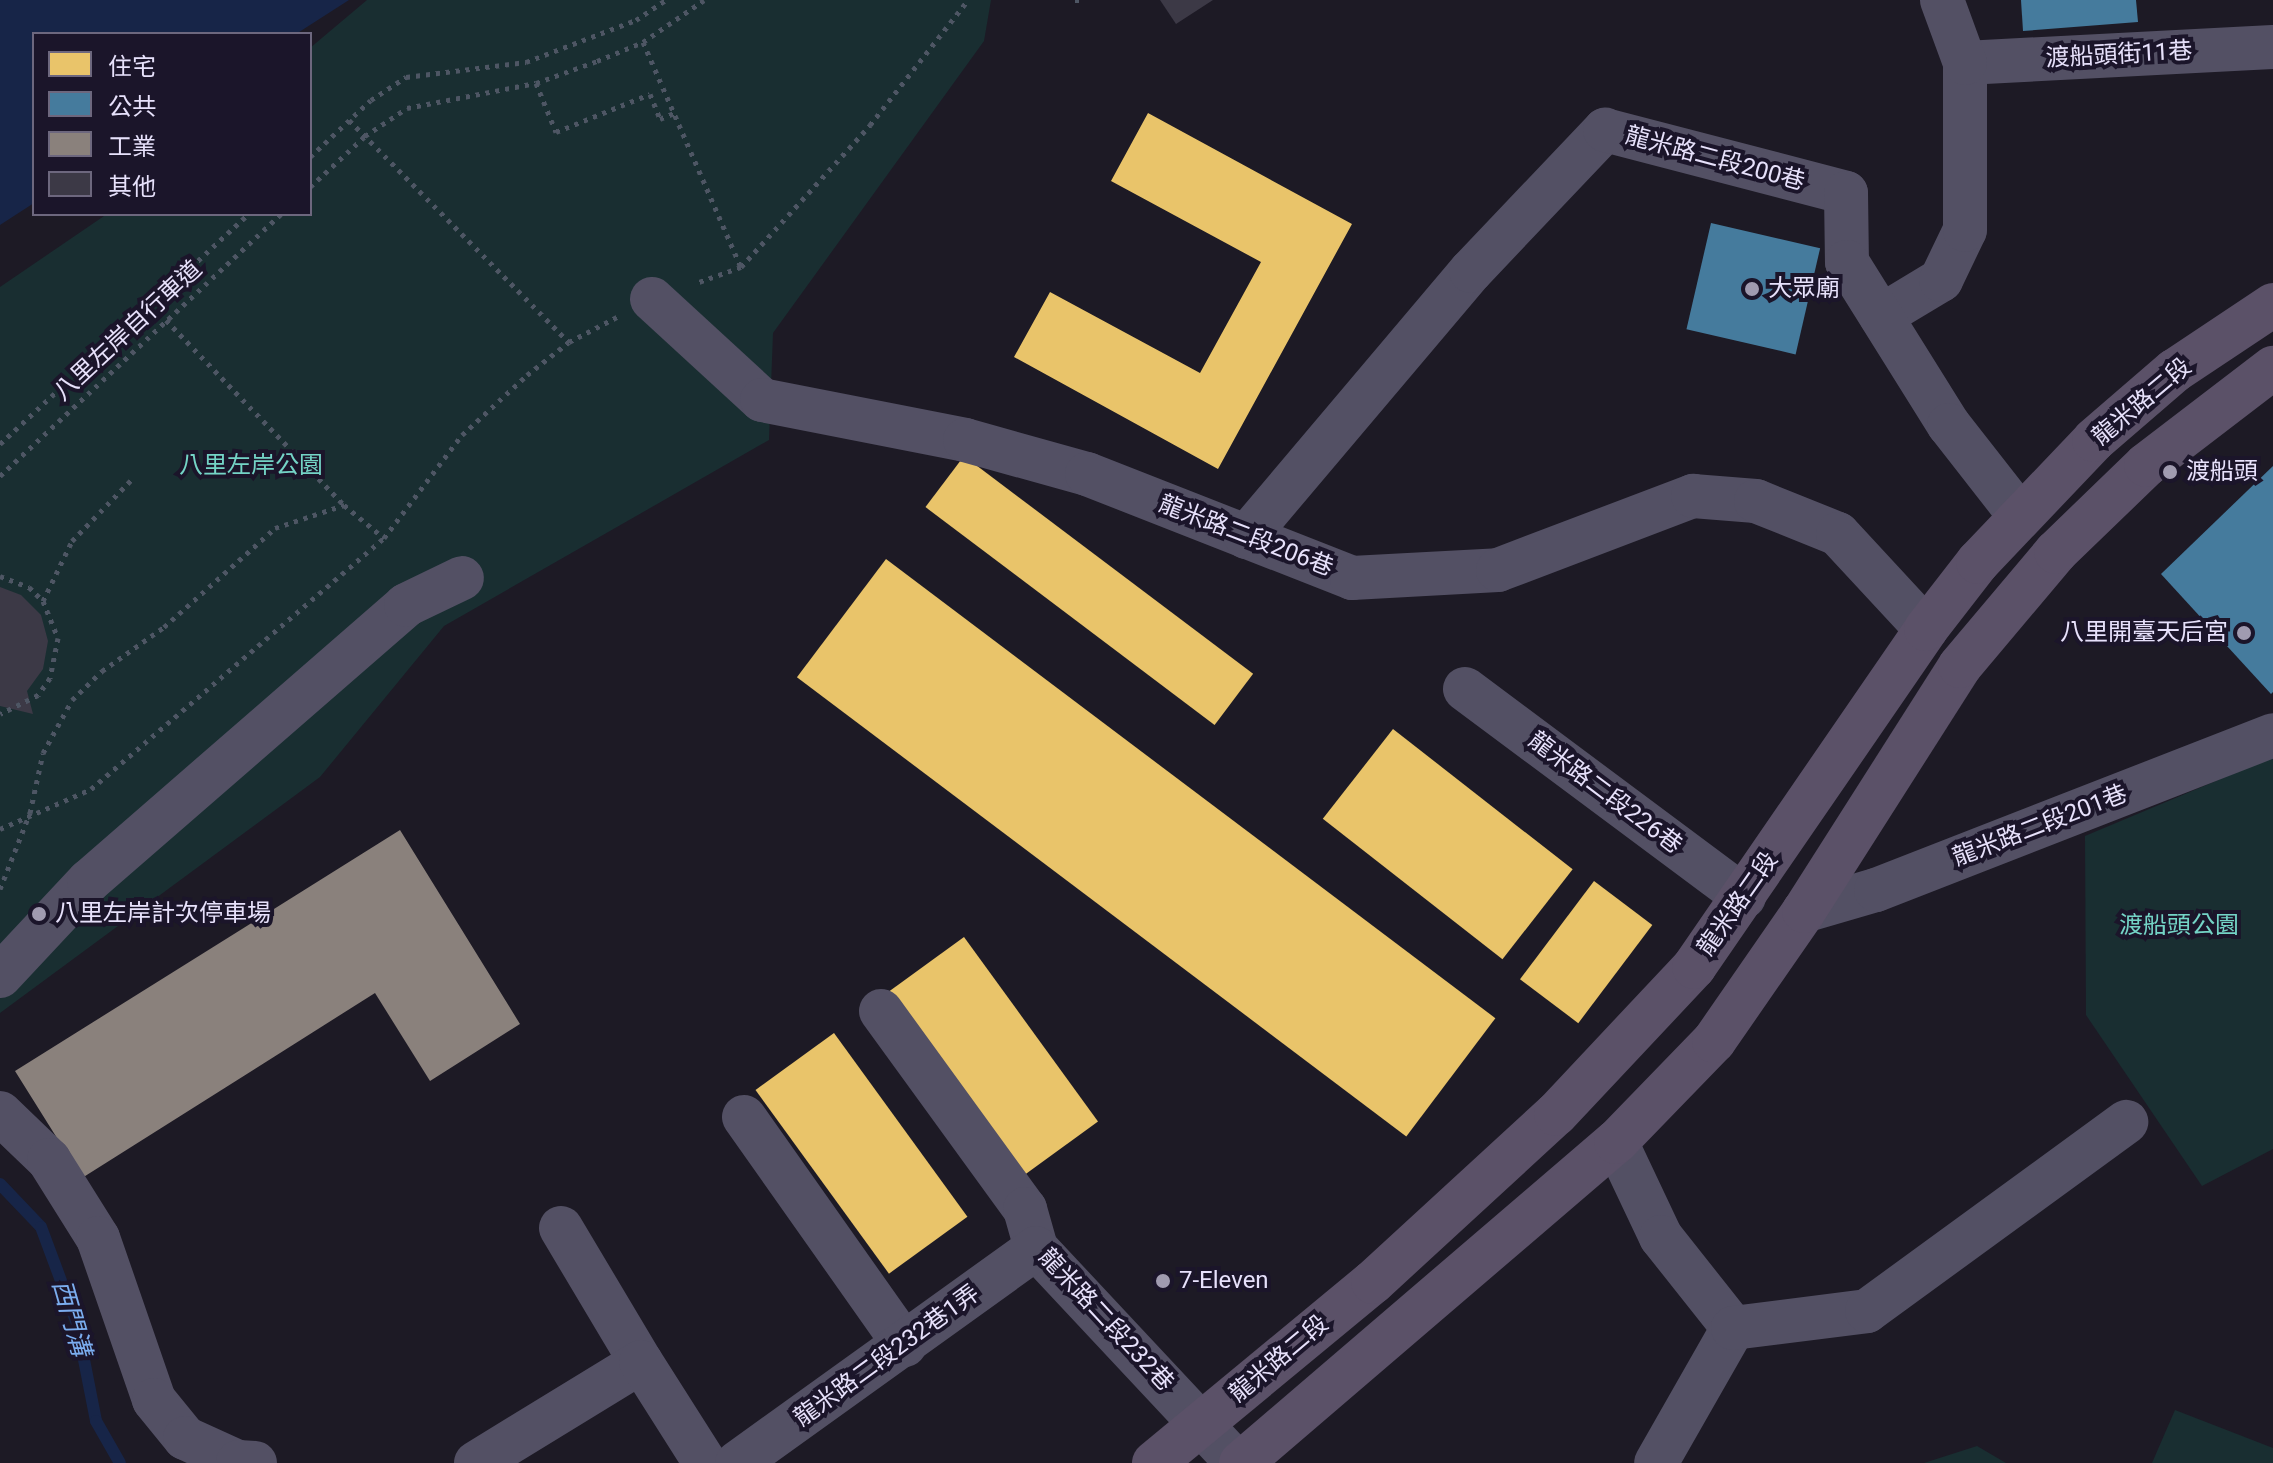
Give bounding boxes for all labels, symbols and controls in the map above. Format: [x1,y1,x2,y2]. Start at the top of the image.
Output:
legend [32,32,312,216]
street label: 渡船頭街11巷 [2045,37,2193,73]
text: 住宅 [108,53,156,81]
text: 公共 [108,93,156,121]
street label: 龍米路二段200巷 [1622,121,1808,197]
text: 工業 [108,133,156,161]
text: 其他 [108,173,156,201]
street label: 八里左岸自行車道 [48,255,208,407]
place label: 大眾廟 [1768,275,1840,303]
marker: 大眾廟 [1743,280,1761,298]
street label: 龍米路二段 [2087,352,2197,452]
park label: 八里左岸公園 [179,452,323,480]
place label: 渡船頭 [2186,458,2258,486]
marker: 渡船頭 [2161,463,2179,481]
street label: 龍米路二段206巷 [1155,490,1337,582]
place label: 八里開臺天后宮 [2060,619,2228,647]
marker: 八里開臺天后宮 [2235,624,2253,642]
street label: 龍米路二段226巷 [1523,726,1687,860]
street label: 龍米路二段201巷 [1949,780,2131,872]
street label: 龍米路二段 [1692,847,1784,961]
place label: 八里左岸計次停車場 [55,900,271,928]
marker: 八里左岸計次停車場 [30,905,48,923]
park label: 渡船頭公園 [2119,912,2239,940]
street label: 龍米路二段232巷 [1033,1243,1179,1397]
place label: 7-Eleven [1179,1267,1269,1295]
marker: 7-Eleven [1154,1272,1172,1290]
water label: 西門溝 [45,1276,97,1360]
street label: 龍米路二段232巷1弄 [789,1279,985,1433]
street label: 龍米路二段 [1224,1309,1334,1409]

